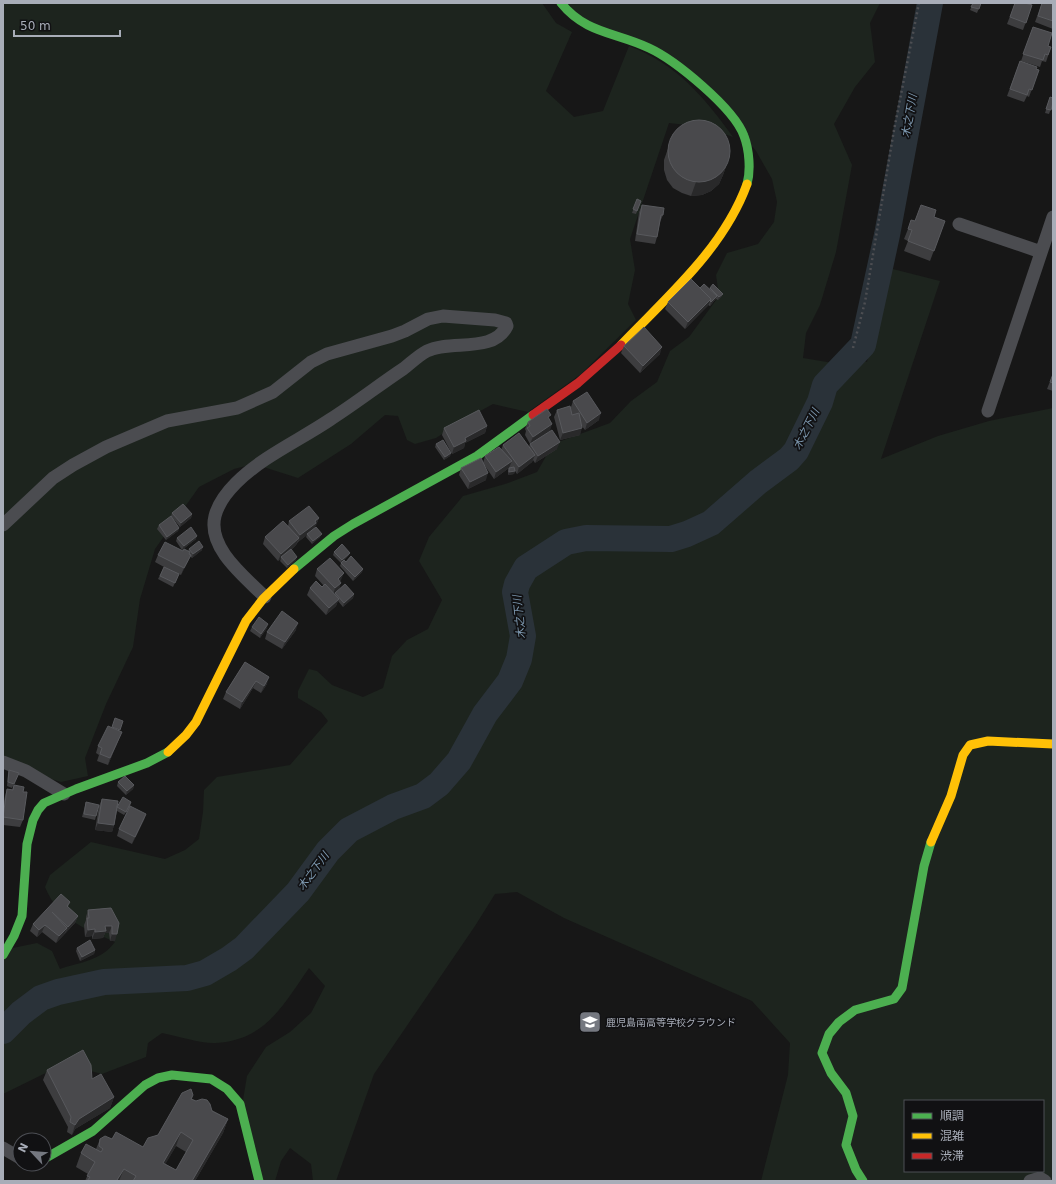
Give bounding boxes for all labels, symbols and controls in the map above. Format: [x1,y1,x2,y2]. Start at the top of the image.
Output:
scale bar [14,12,120,38]
text: 50 m [20,19,51,33]
water label: 木之下川 [899,92,920,139]
water label: 木之下川 [791,406,823,452]
water label: 木之下川 [511,593,528,640]
water label: 木之下川 [295,849,332,893]
school or university icon: 鹿児島南高等学校グラウンド [577,1009,603,1035]
place label: 鹿児島南高等学校グラウンド [606,1017,736,1028]
legend [904,1100,1044,1172]
text: 順調 [940,1109,964,1123]
text: 混雑 [940,1129,964,1143]
north arrow [12,1132,52,1172]
text: N [16,1141,31,1155]
text: 渋滞 [940,1149,964,1163]

